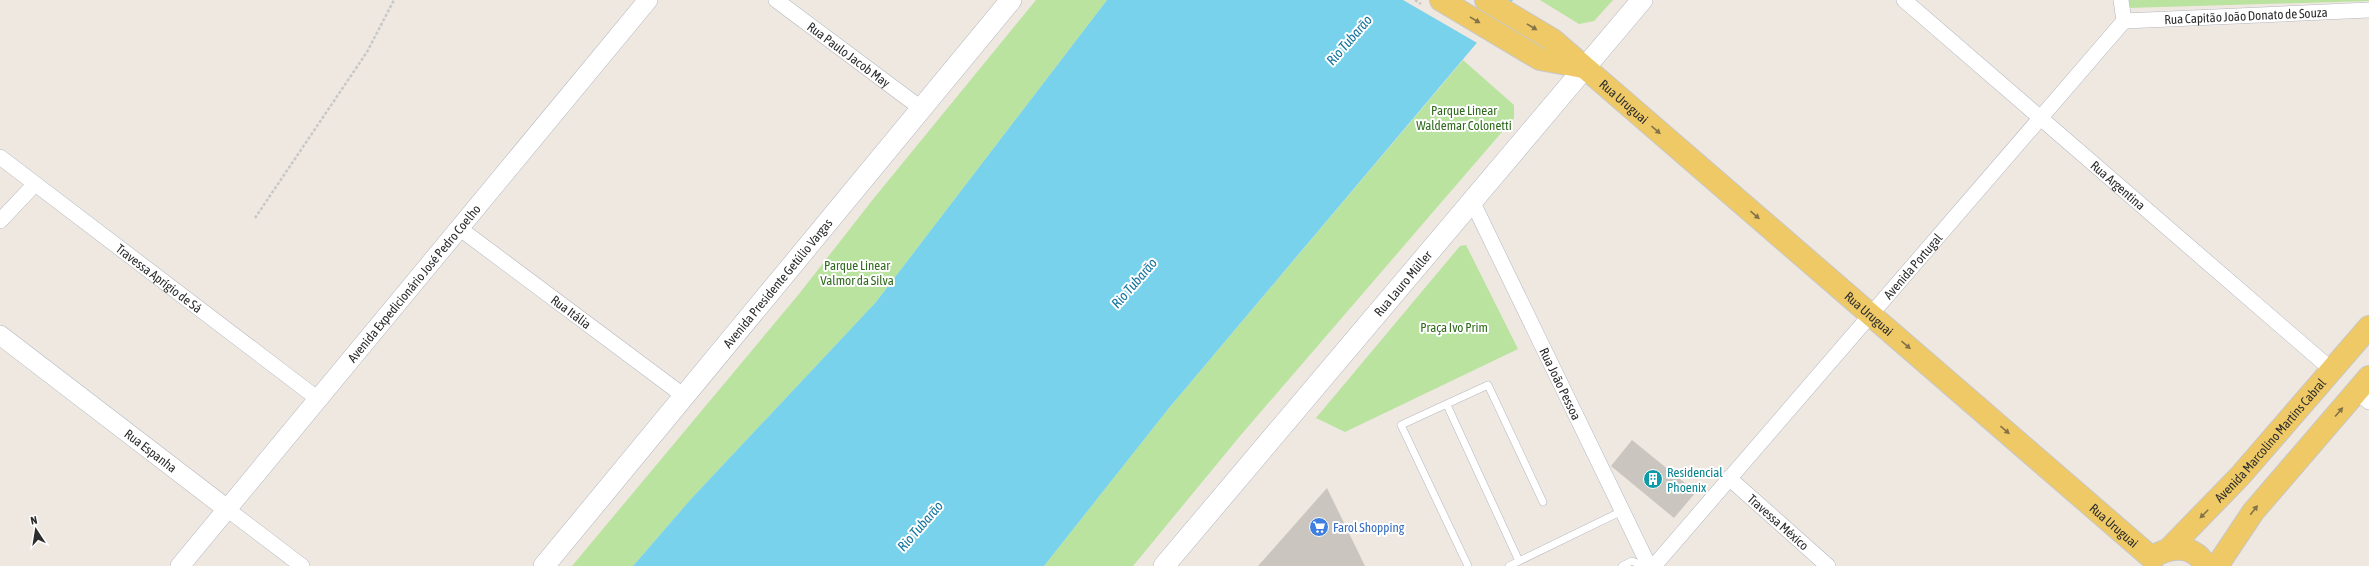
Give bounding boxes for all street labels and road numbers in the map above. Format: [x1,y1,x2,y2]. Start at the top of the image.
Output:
street label: Rua Capitão João Donato de Souza [2164,4,2328,27]
street label: Rua Paulo Jacob May [805,19,894,91]
street label: Rua Uruguai [1597,76,1651,127]
street label: Rua Argentina [2088,157,2148,213]
street label: Avenida Expedicionário José Pedro Coelho [344,201,483,365]
street label: Avenida Presidente Getúlio Vargas [720,215,835,351]
street label: Avenida Portugal [1880,230,1945,302]
street label: Travessa Aprígio de Sá [113,241,205,316]
street label: Rua Lauro Müller [1371,247,1435,319]
street label: Rua Uruguai [1842,288,1896,339]
street label: Rua Itália [548,292,594,332]
street label: Rua João Pessoa [1537,345,1584,422]
street label: Avenida Marcolino Martins Cabral [2211,375,2329,505]
street label: Rua Espanha [122,426,180,475]
street label: Travessa México [1745,491,1812,553]
street label: Rua Uruguai [2087,500,2142,550]

